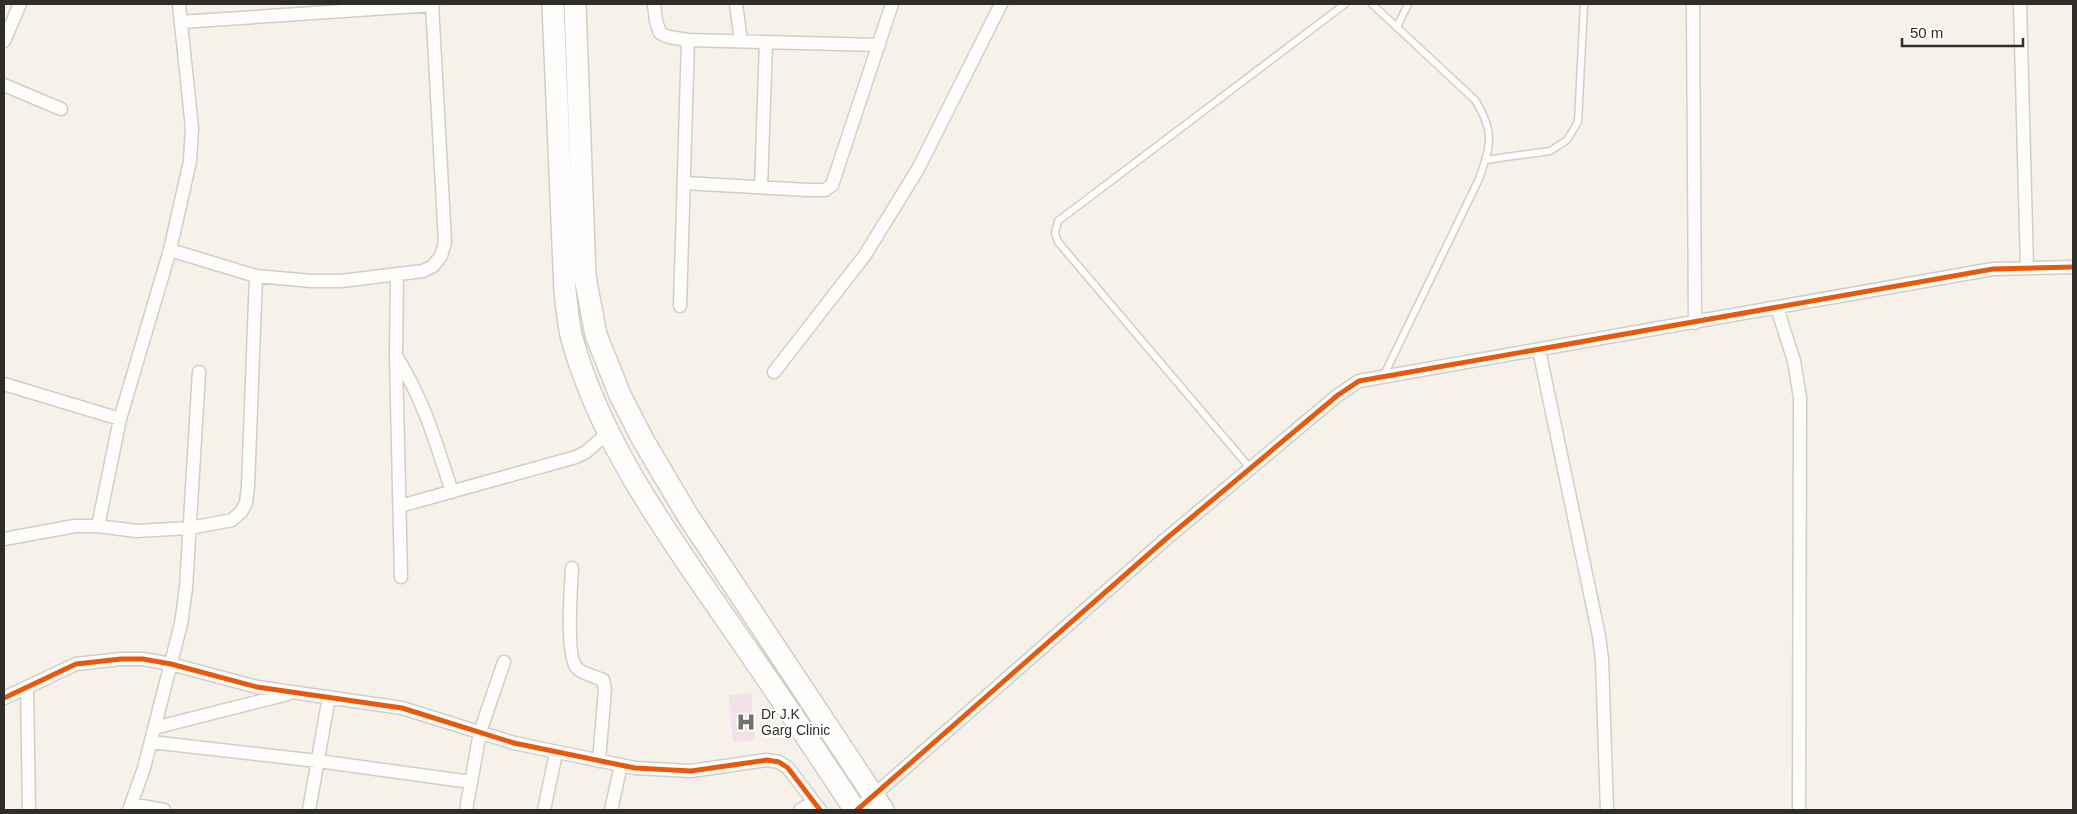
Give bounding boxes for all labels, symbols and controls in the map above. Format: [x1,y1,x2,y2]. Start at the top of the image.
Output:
scale bar [1902,15,2023,47]
text: 50 m [1910,24,1943,41]
place label: Dr J.K Garg Clinic [761,706,830,738]
hospital icon: Dr J.K Garg Clinic [735,711,757,733]

